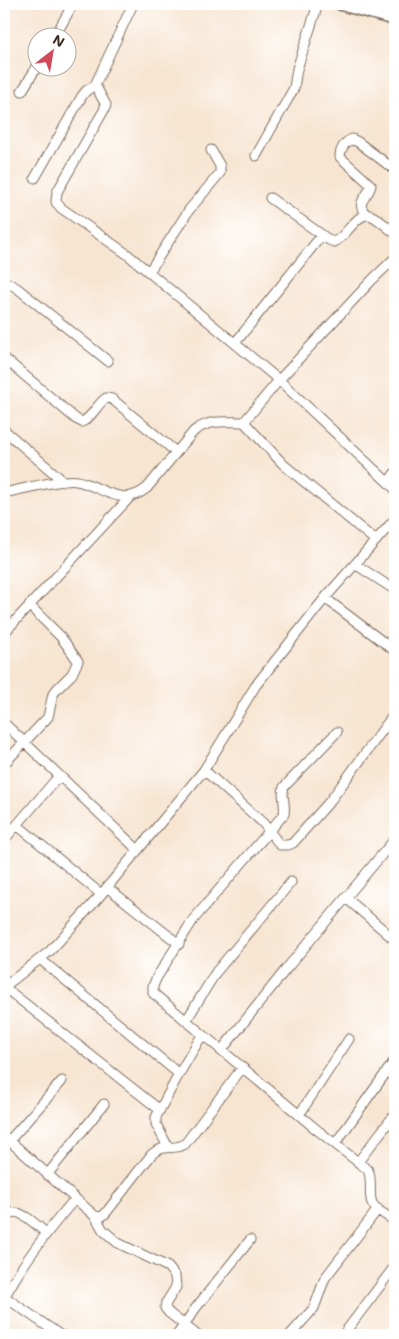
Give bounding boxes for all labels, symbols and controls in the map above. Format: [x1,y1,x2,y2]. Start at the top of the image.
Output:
north arrow [28,28,78,78]
text: N [49,30,68,51]

